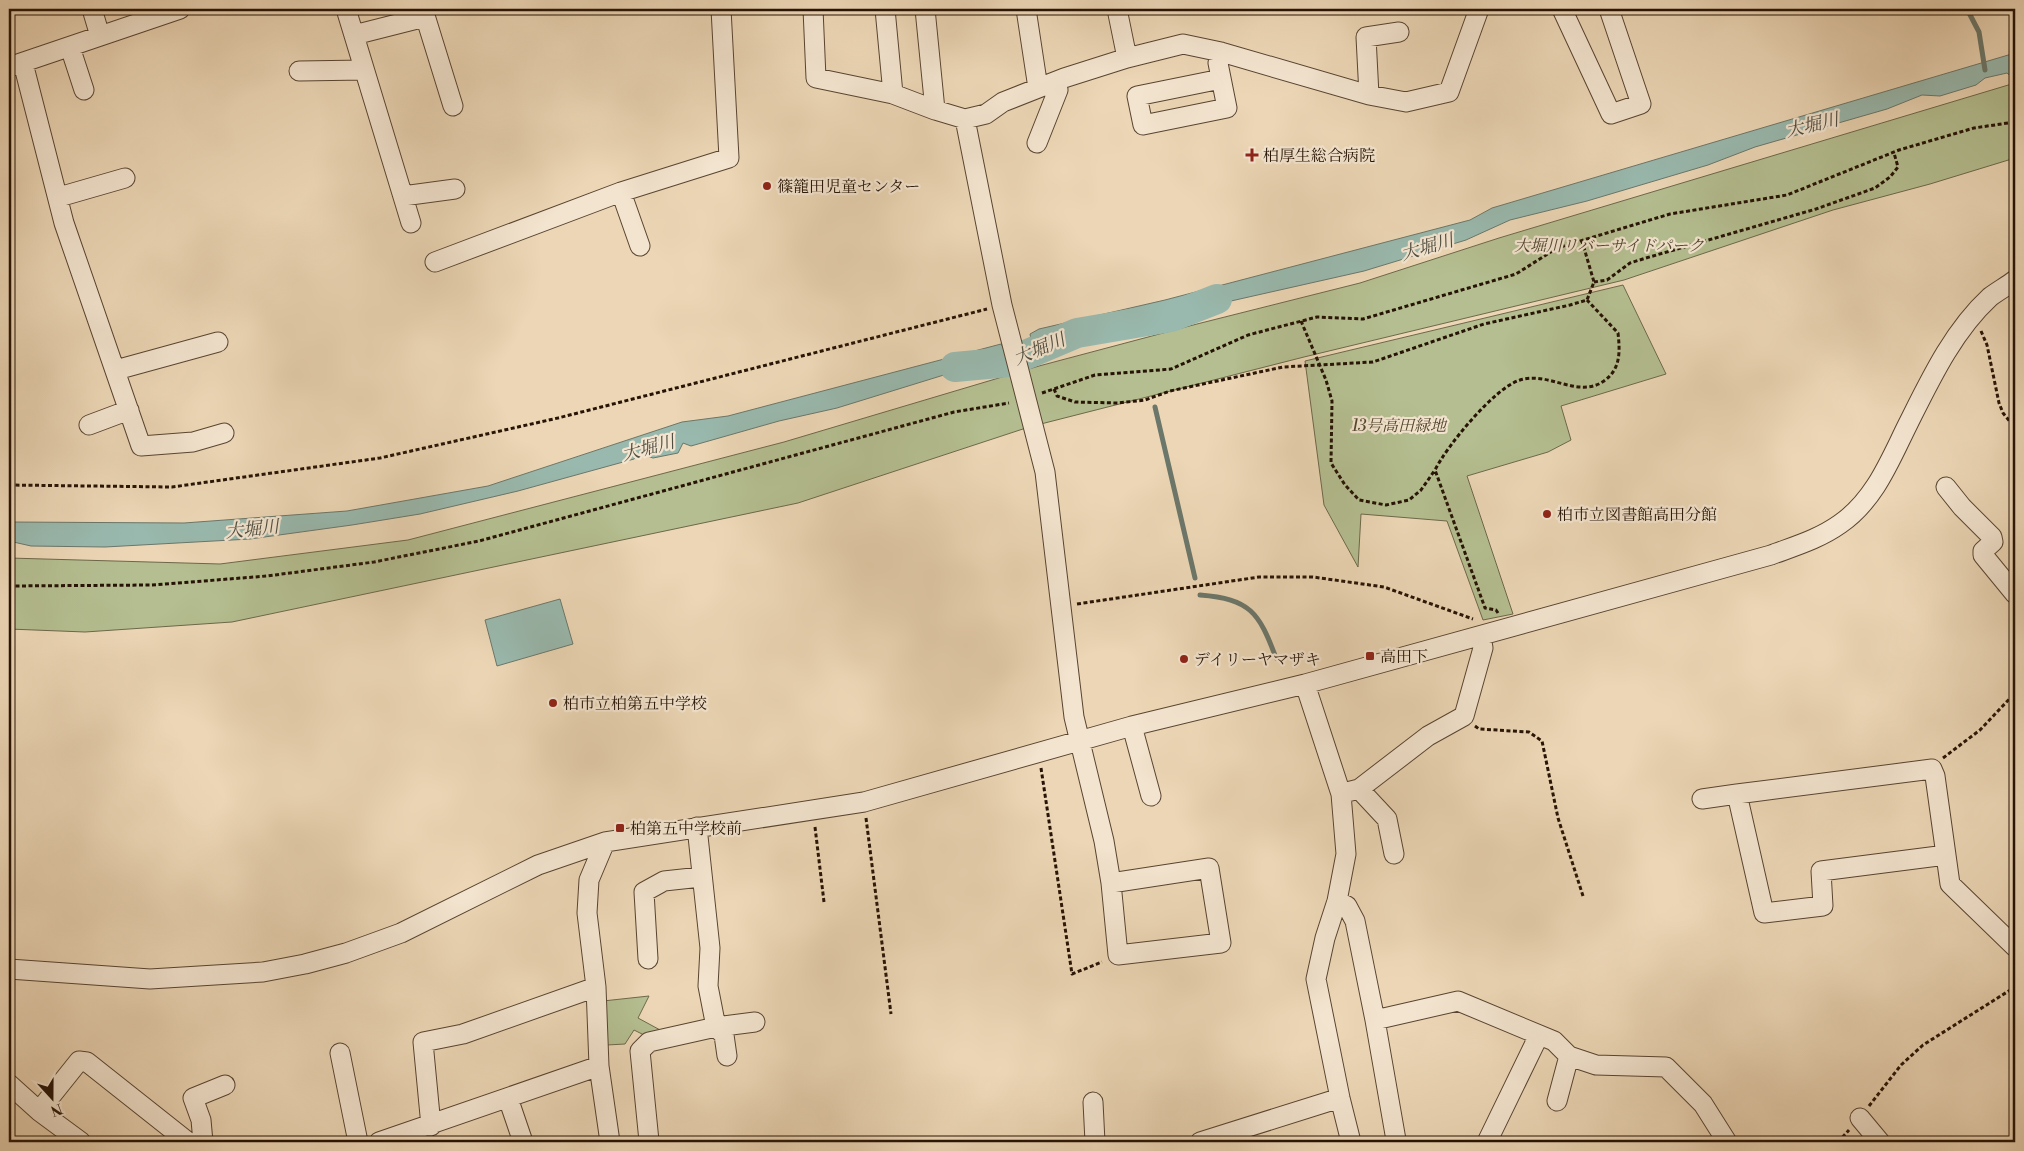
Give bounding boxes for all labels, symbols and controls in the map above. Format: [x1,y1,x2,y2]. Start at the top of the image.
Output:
water label: 大堀川 [1783,108,1843,143]
place label: 柏厚生総合病院 [1263,146,1375,166]
marker: 柏厚生総合病院 [1245,148,1259,162]
place label: 篠籠田児童センター [777,177,920,197]
marker: 篠籠田児童センター [761,180,773,192]
water label: 大堀川 [1398,228,1458,266]
park label: 大堀川リバーサイドパーク [1514,236,1704,256]
water label: 大堀川 [1010,328,1070,371]
park label: 13号高田緑地 [1352,416,1448,436]
water label: 大堀川 [619,430,679,467]
place label: 柏市立図書館高田分館 [1557,505,1717,525]
marker: 柏市立図書館高田分館 [1541,508,1553,520]
water label: 大堀川 [224,515,282,544]
place label: 高田下 [1380,647,1428,667]
place label: デイリーヤマザキ [1194,650,1321,670]
marker: 高田下 [1364,650,1376,662]
marker: デイリーヤマザキ [1178,653,1190,665]
place label: 柏市立柏第五中学校 [563,694,707,714]
marker: 柏市立柏第五中学校 [547,697,559,709]
place label: 柏第五中学校前 [630,819,742,839]
marker: 柏第五中学校前 [614,822,626,834]
north arrow [28,1074,78,1124]
text: N [48,1099,65,1120]

